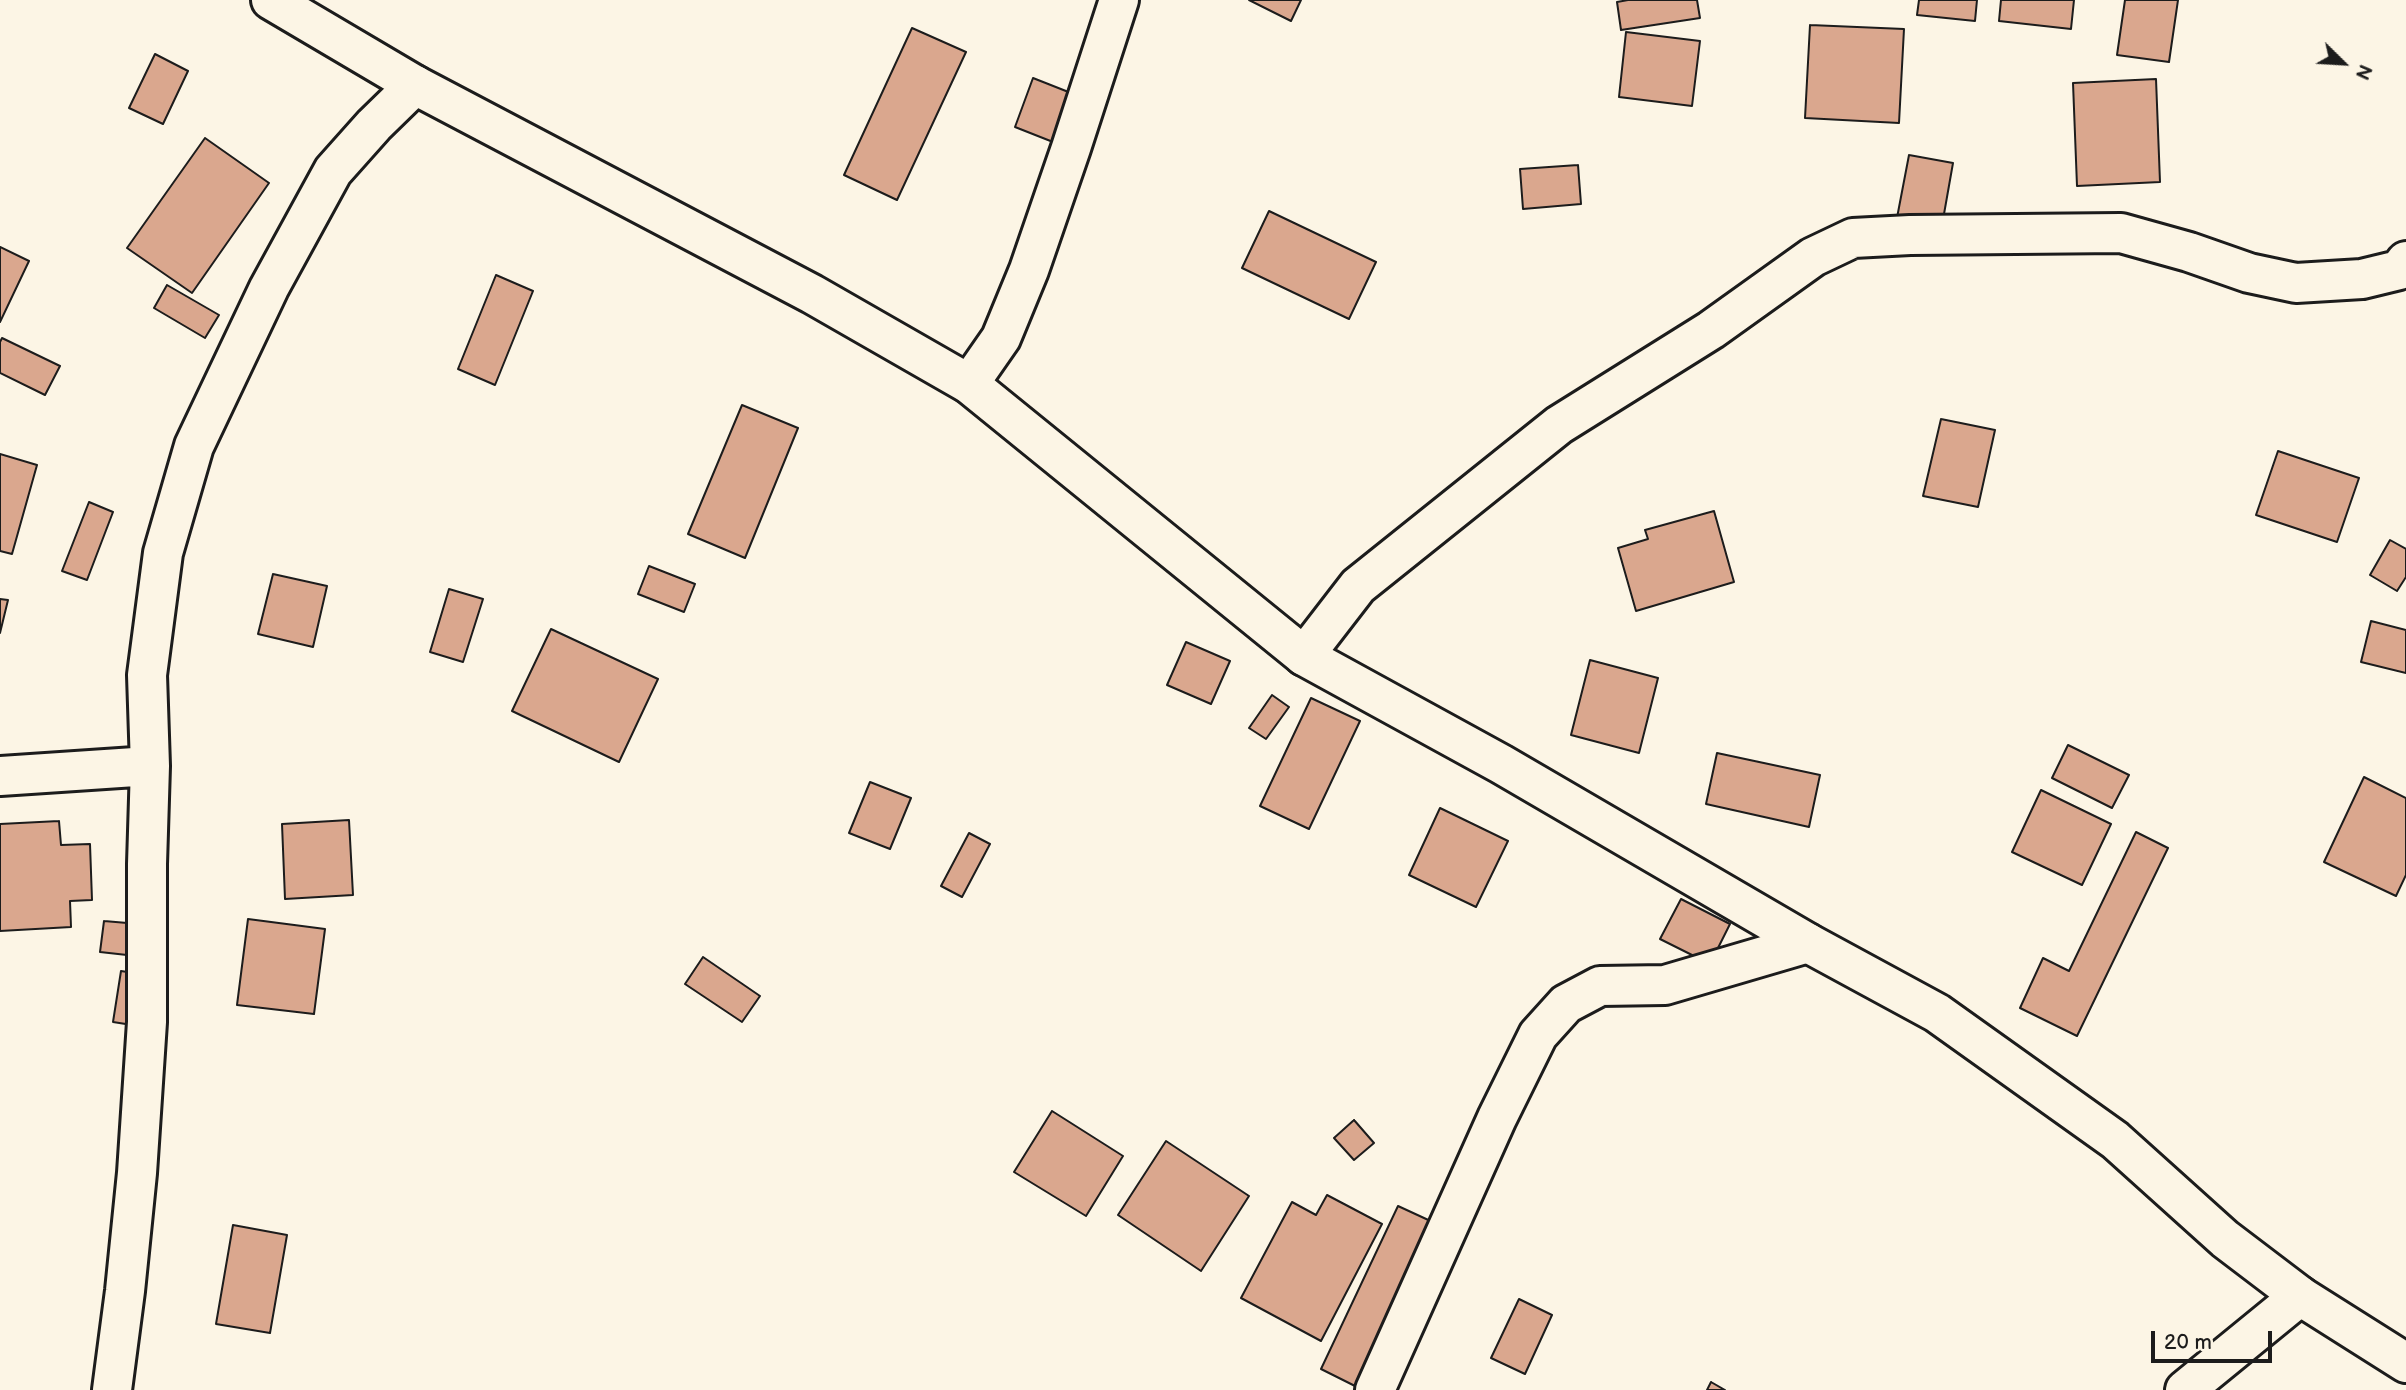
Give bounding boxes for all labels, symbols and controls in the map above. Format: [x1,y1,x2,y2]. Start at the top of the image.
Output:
north arrow [2308,28,2378,98]
text: N [2349,61,2376,83]
scale bar [2154,1316,2275,1360]
text: 20 m [2164,1330,2212,1355]

